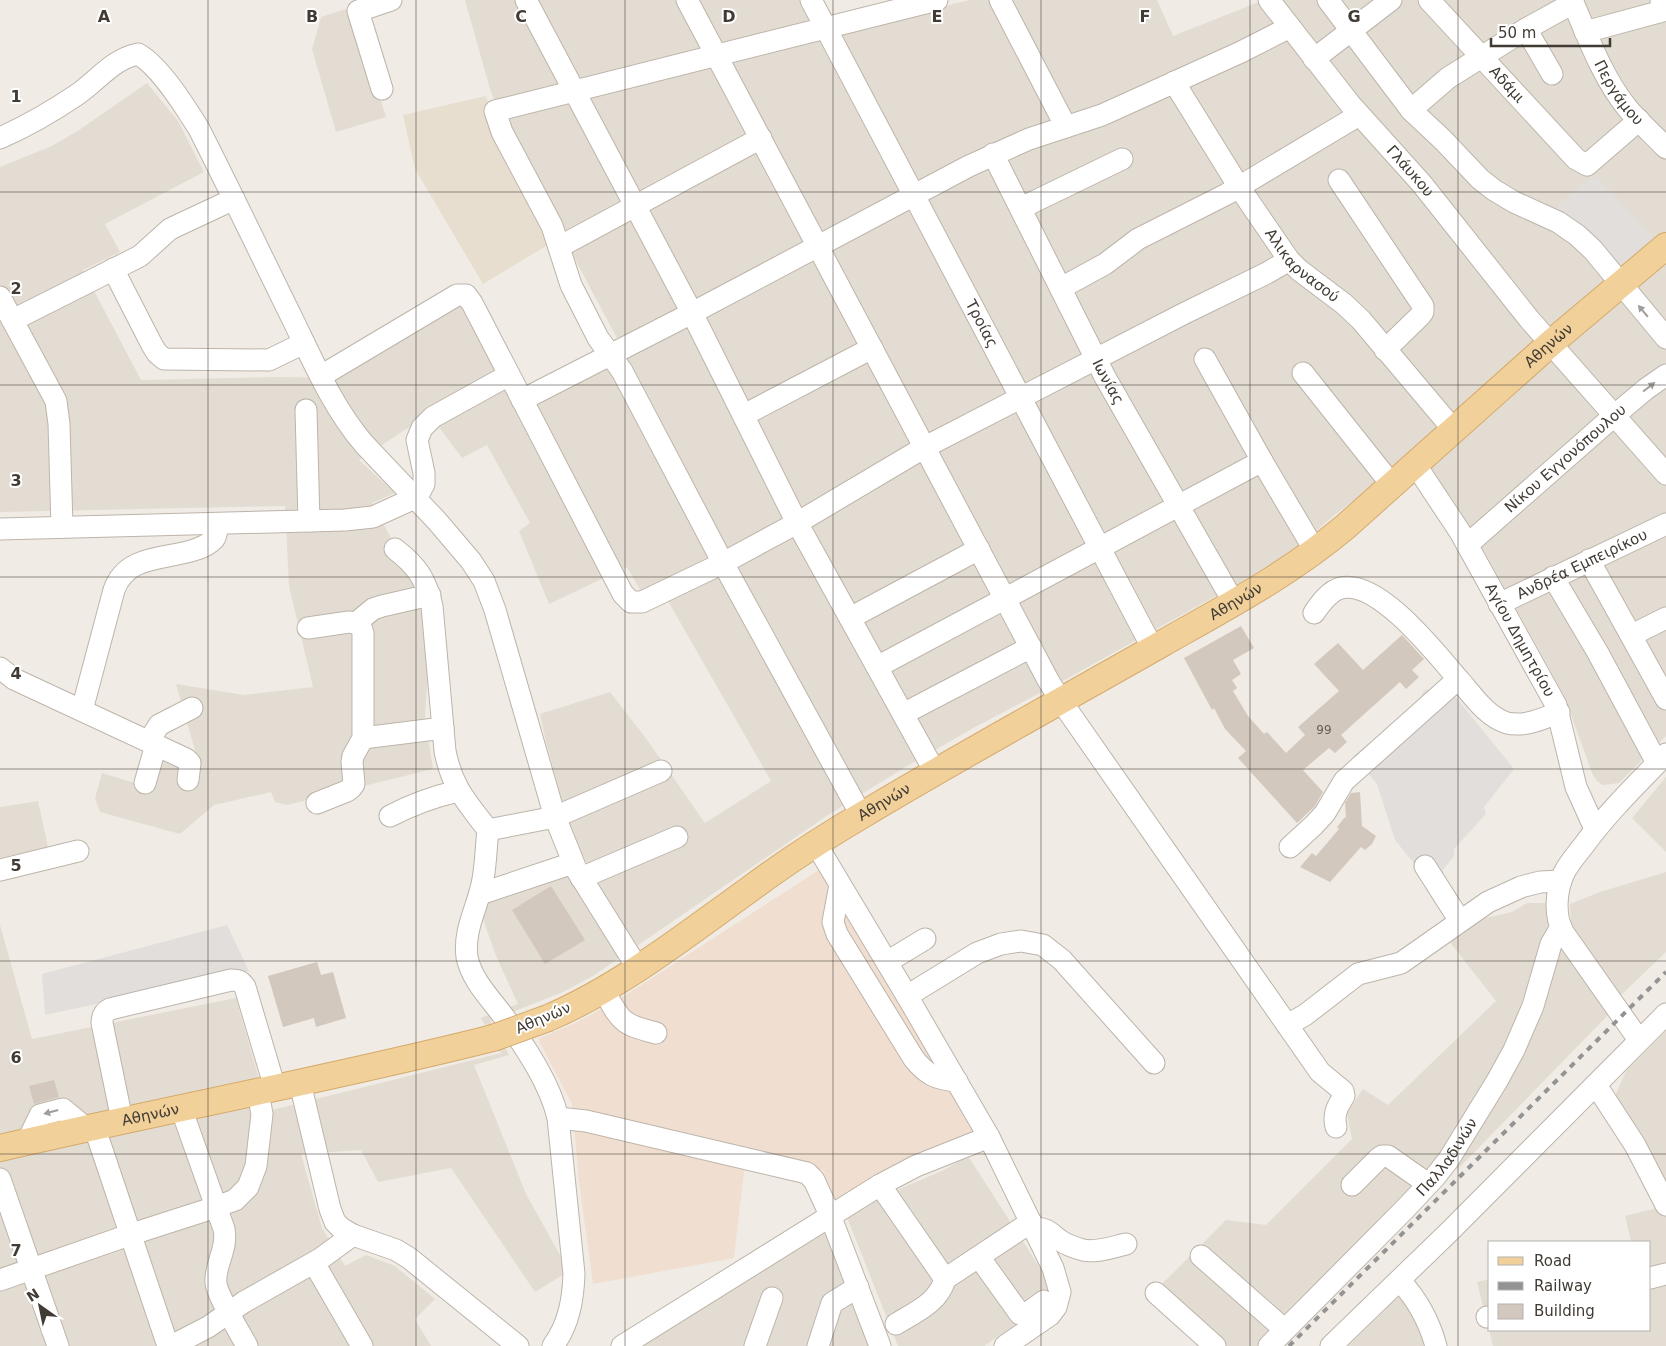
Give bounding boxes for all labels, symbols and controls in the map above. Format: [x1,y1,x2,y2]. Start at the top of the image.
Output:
text: A [98,7,111,26]
text: B [306,7,318,26]
text: C [515,7,527,26]
text: D [722,7,736,26]
text: E [932,7,942,26]
text: F [1140,7,1150,26]
text: G [1347,7,1361,26]
scale bar [1491,15,1610,47]
text: 50 m [1498,24,1536,42]
street label: Περγάμου [1590,57,1647,129]
street label: Αδάμι [1486,62,1529,107]
text: 1 [10,87,22,106]
street label: Γλάυκου [1383,142,1438,200]
street label: Αλικαρνασού [1261,225,1343,306]
text: 2 [10,279,22,298]
street label: Τροίας [961,296,1002,351]
one-way arrow [1638,305,1649,318]
street label: Αθηνών [1521,320,1576,371]
street label: Ιωνίας [1088,356,1128,408]
one-way arrow [1642,382,1656,392]
street label: Νίκου Εγγονόπουλου [1501,401,1630,517]
text: 3 [10,471,22,490]
street label: Ανδρέα Εμπειρίκου [1514,525,1650,603]
street label: Αθηνών [1206,579,1266,624]
street label: Αγίου Δημητρίου [1481,580,1559,700]
text: 4 [10,664,22,683]
house number: 99 [1316,723,1332,737]
street label: Αθηνών [854,779,914,825]
text: 5 [10,856,22,875]
street label: Αθηνών [513,998,573,1038]
text: 6 [10,1048,22,1067]
street label: Αθηνών [120,1100,181,1130]
one-way arrow [44,1108,59,1116]
street label: Παλλαδινών [1413,1115,1481,1200]
text: 7 [10,1241,22,1260]
legend [1488,1241,1651,1331]
text: Road [1534,1252,1572,1270]
text: Railway [1534,1277,1592,1295]
north arrow [15,1281,65,1331]
text: N [24,1285,42,1305]
text: Building [1534,1302,1595,1320]

